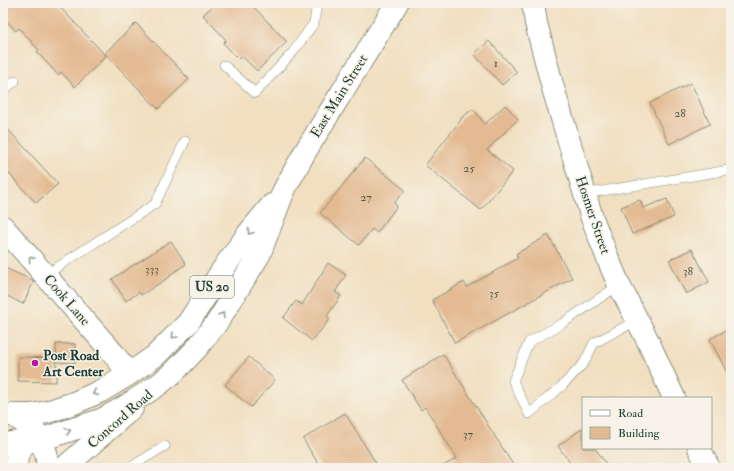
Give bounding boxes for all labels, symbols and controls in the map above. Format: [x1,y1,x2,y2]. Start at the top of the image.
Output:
street label: East Main Street [307,51,372,141]
house number: 1 [494,56,498,71]
house number: 28 [674,106,686,121]
house number: 25 [463,161,475,176]
street label: Hosmer Street [572,174,614,257]
house number: 27 [360,190,372,205]
one-way arrow [248,227,255,234]
one-way arrow [29,256,36,264]
house number: 333 [145,262,159,277]
house number: 38 [683,264,693,279]
street label: Cook Lane [40,271,94,329]
road number: US 20 [190,276,234,298]
house number: 35 [489,286,500,301]
one-way arrow [217,312,224,319]
one-way arrow [171,331,179,339]
place label: Post Road Art Center [42,347,104,380]
marker: Post Road Art Center [30,358,40,368]
street label: Concord Road [84,386,156,452]
one-way arrow [92,388,100,396]
legend [582,397,712,449]
text: Road [618,406,643,421]
text: Building [618,426,661,441]
house number: 37 [463,427,474,442]
one-way arrow [65,428,72,436]

